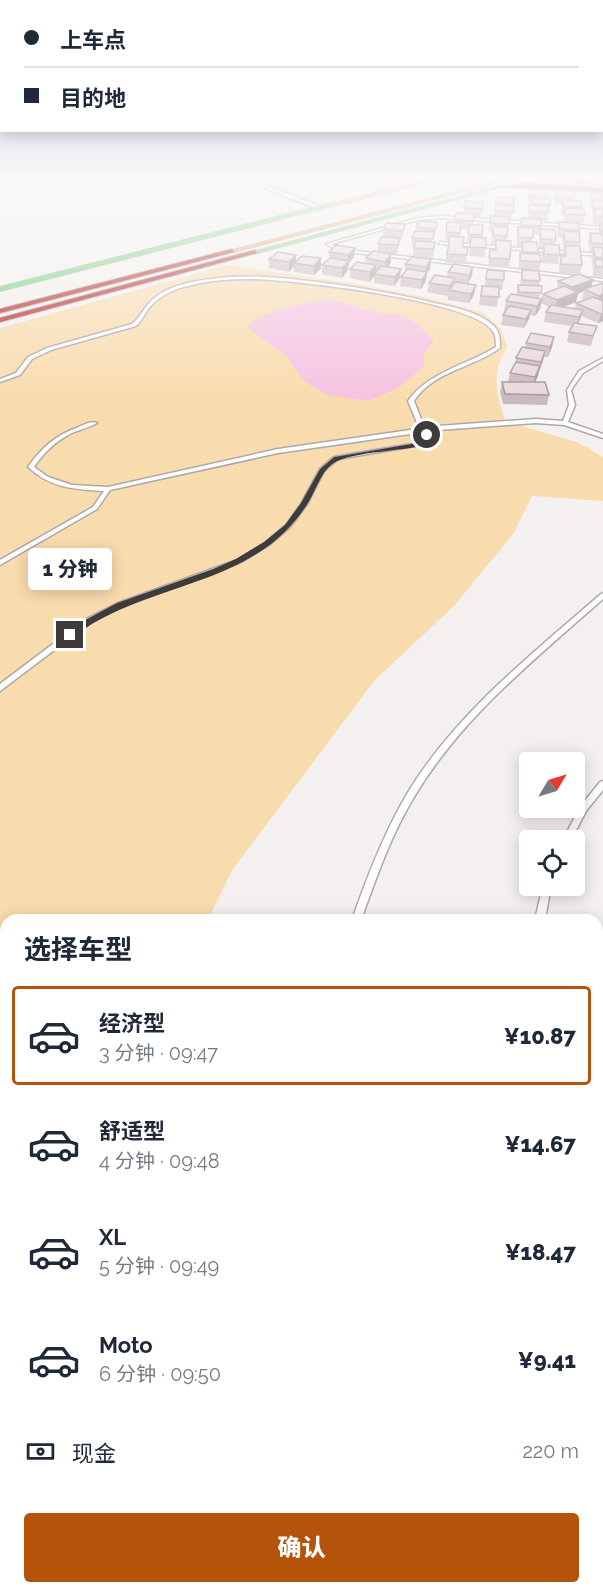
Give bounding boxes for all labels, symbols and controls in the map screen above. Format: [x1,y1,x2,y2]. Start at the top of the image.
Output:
text: 上车点 [60,27,126,53]
text: 目的地 [60,85,126,111]
route start [413,421,440,448]
callout: 1 分钟 [28,548,112,590]
text: 1 分钟 [42,557,98,581]
route end [56,621,83,648]
north arrow [519,752,585,818]
map controls [519,752,585,896]
button: locate [519,830,585,896]
text: 选择车型 [24,934,132,965]
icon: car [27,1009,81,1063]
text: 经济型 [99,1010,165,1036]
text: ¥10.87 [504,1023,576,1049]
text: 3 分钟 · 09:47 [99,1041,218,1065]
icon: car [27,1117,81,1171]
text: 舒适型 [99,1118,165,1144]
text: ¥14.67 [505,1131,576,1157]
text: 4 分钟 · 09:48 [99,1149,220,1173]
text: XL [99,1224,126,1250]
icon: car [27,1225,81,1279]
text: ¥18.47 [505,1239,576,1265]
text: 5 分钟 · 09:49 [99,1254,219,1278]
text: Moto [99,1332,153,1358]
icon: car [27,1333,81,1387]
text: ¥9.41 [518,1347,576,1373]
text: 6 分钟 · 09:50 [99,1362,221,1386]
icon: cash [24,1435,57,1468]
text: 220 m [522,1439,579,1463]
text: 现金 [72,1440,116,1466]
button: 确认 [24,1513,579,1582]

